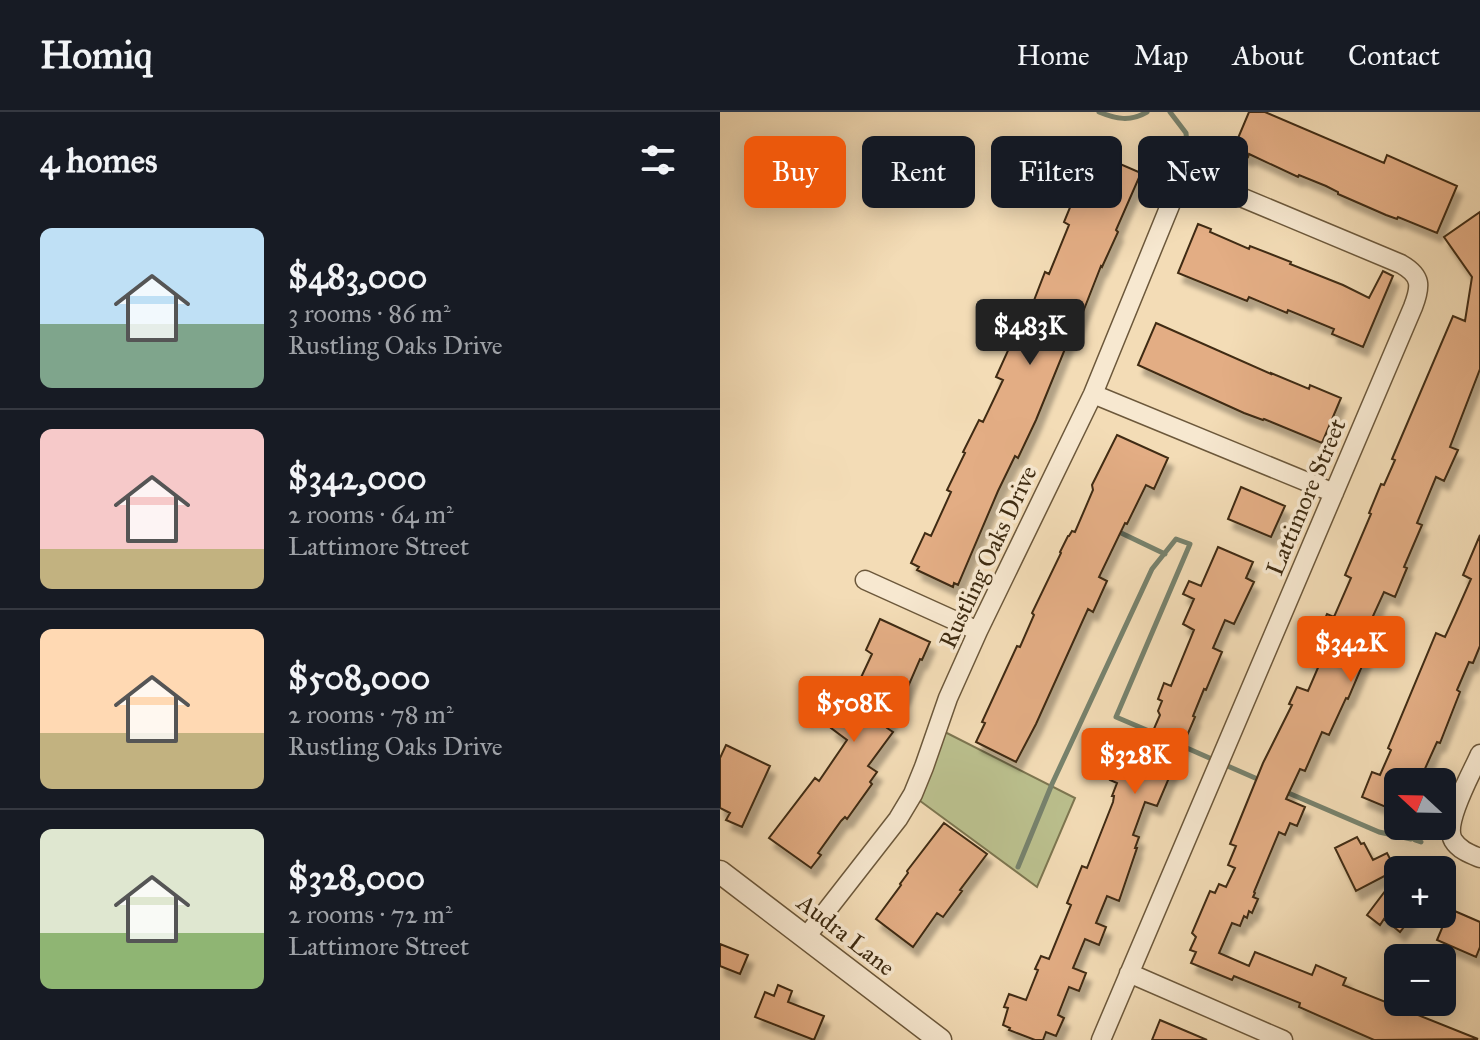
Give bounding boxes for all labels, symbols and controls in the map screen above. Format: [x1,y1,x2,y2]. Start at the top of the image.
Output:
text: Homiq [40,32,152,78]
text: Home [1017,38,1090,73]
text: Map [1134,38,1188,73]
text: About [1232,38,1304,73]
text: Contact [1348,38,1440,73]
chip: Buy [744,136,846,208]
chip: Rent [862,136,975,208]
chip: Filters [991,136,1122,208]
chip: New [1138,136,1248,208]
icon: filters [636,138,680,182]
text: 4 homes [40,140,157,181]
text: $483,000 [288,256,427,297]
icon: home [104,260,200,356]
text: 3 rooms · 86 m² [288,297,451,329]
pin: $483K [974,299,1086,367]
text: $483K [994,309,1066,341]
text: Rustling Oaks Drive [288,329,503,361]
street label: Lattimore Street [1259,414,1353,580]
text: $342,000 [288,457,427,498]
icon: home [104,461,200,557]
street label: Rustling Oaks Drive [933,461,1043,653]
text: 2 rooms · 64 m² [288,498,454,530]
text: Lattimore Street [288,530,469,562]
pin: $342K [1295,616,1407,684]
text: $342K [1315,626,1387,658]
text: $508,000 [288,657,430,698]
icon: home [104,661,200,757]
pin: $508K [798,676,910,744]
text: $508K [816,686,892,718]
text: 2 rooms · 78 m² [288,698,453,730]
pin: $328K [1079,728,1191,796]
text: Rustling Oaks Drive [288,730,503,762]
text: $328K [1099,738,1171,770]
north arrow [1384,768,1456,840]
map controls [1384,768,1456,1016]
button: + [1384,856,1456,928]
text: $328,000 [288,857,425,898]
icon: home [104,861,200,957]
street label: Audra Lane [790,887,901,982]
text: 2 rooms · 72 m² [288,898,452,930]
text: Lattimore Street [288,930,469,962]
button: − [1384,944,1456,1016]

